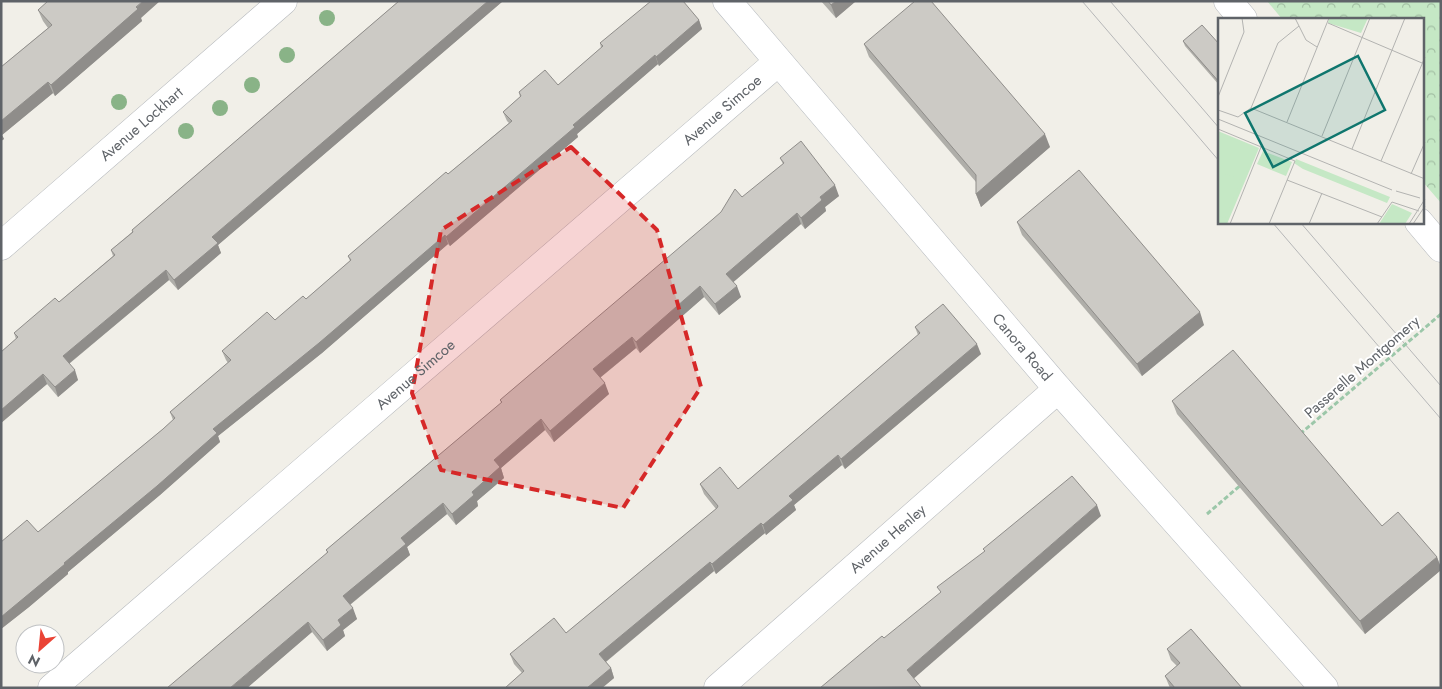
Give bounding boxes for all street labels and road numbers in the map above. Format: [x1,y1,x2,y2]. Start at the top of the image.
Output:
street label: Avenue Simcoe [678,69,767,150]
street label: Avenue Lockhart [95,81,188,166]
street label: Canora Road [987,308,1058,386]
street label: Passerelle Montgomery [1299,310,1425,423]
street label: Avenue Simcoe [371,334,460,415]
street label: Avenue Henley [845,499,931,578]

